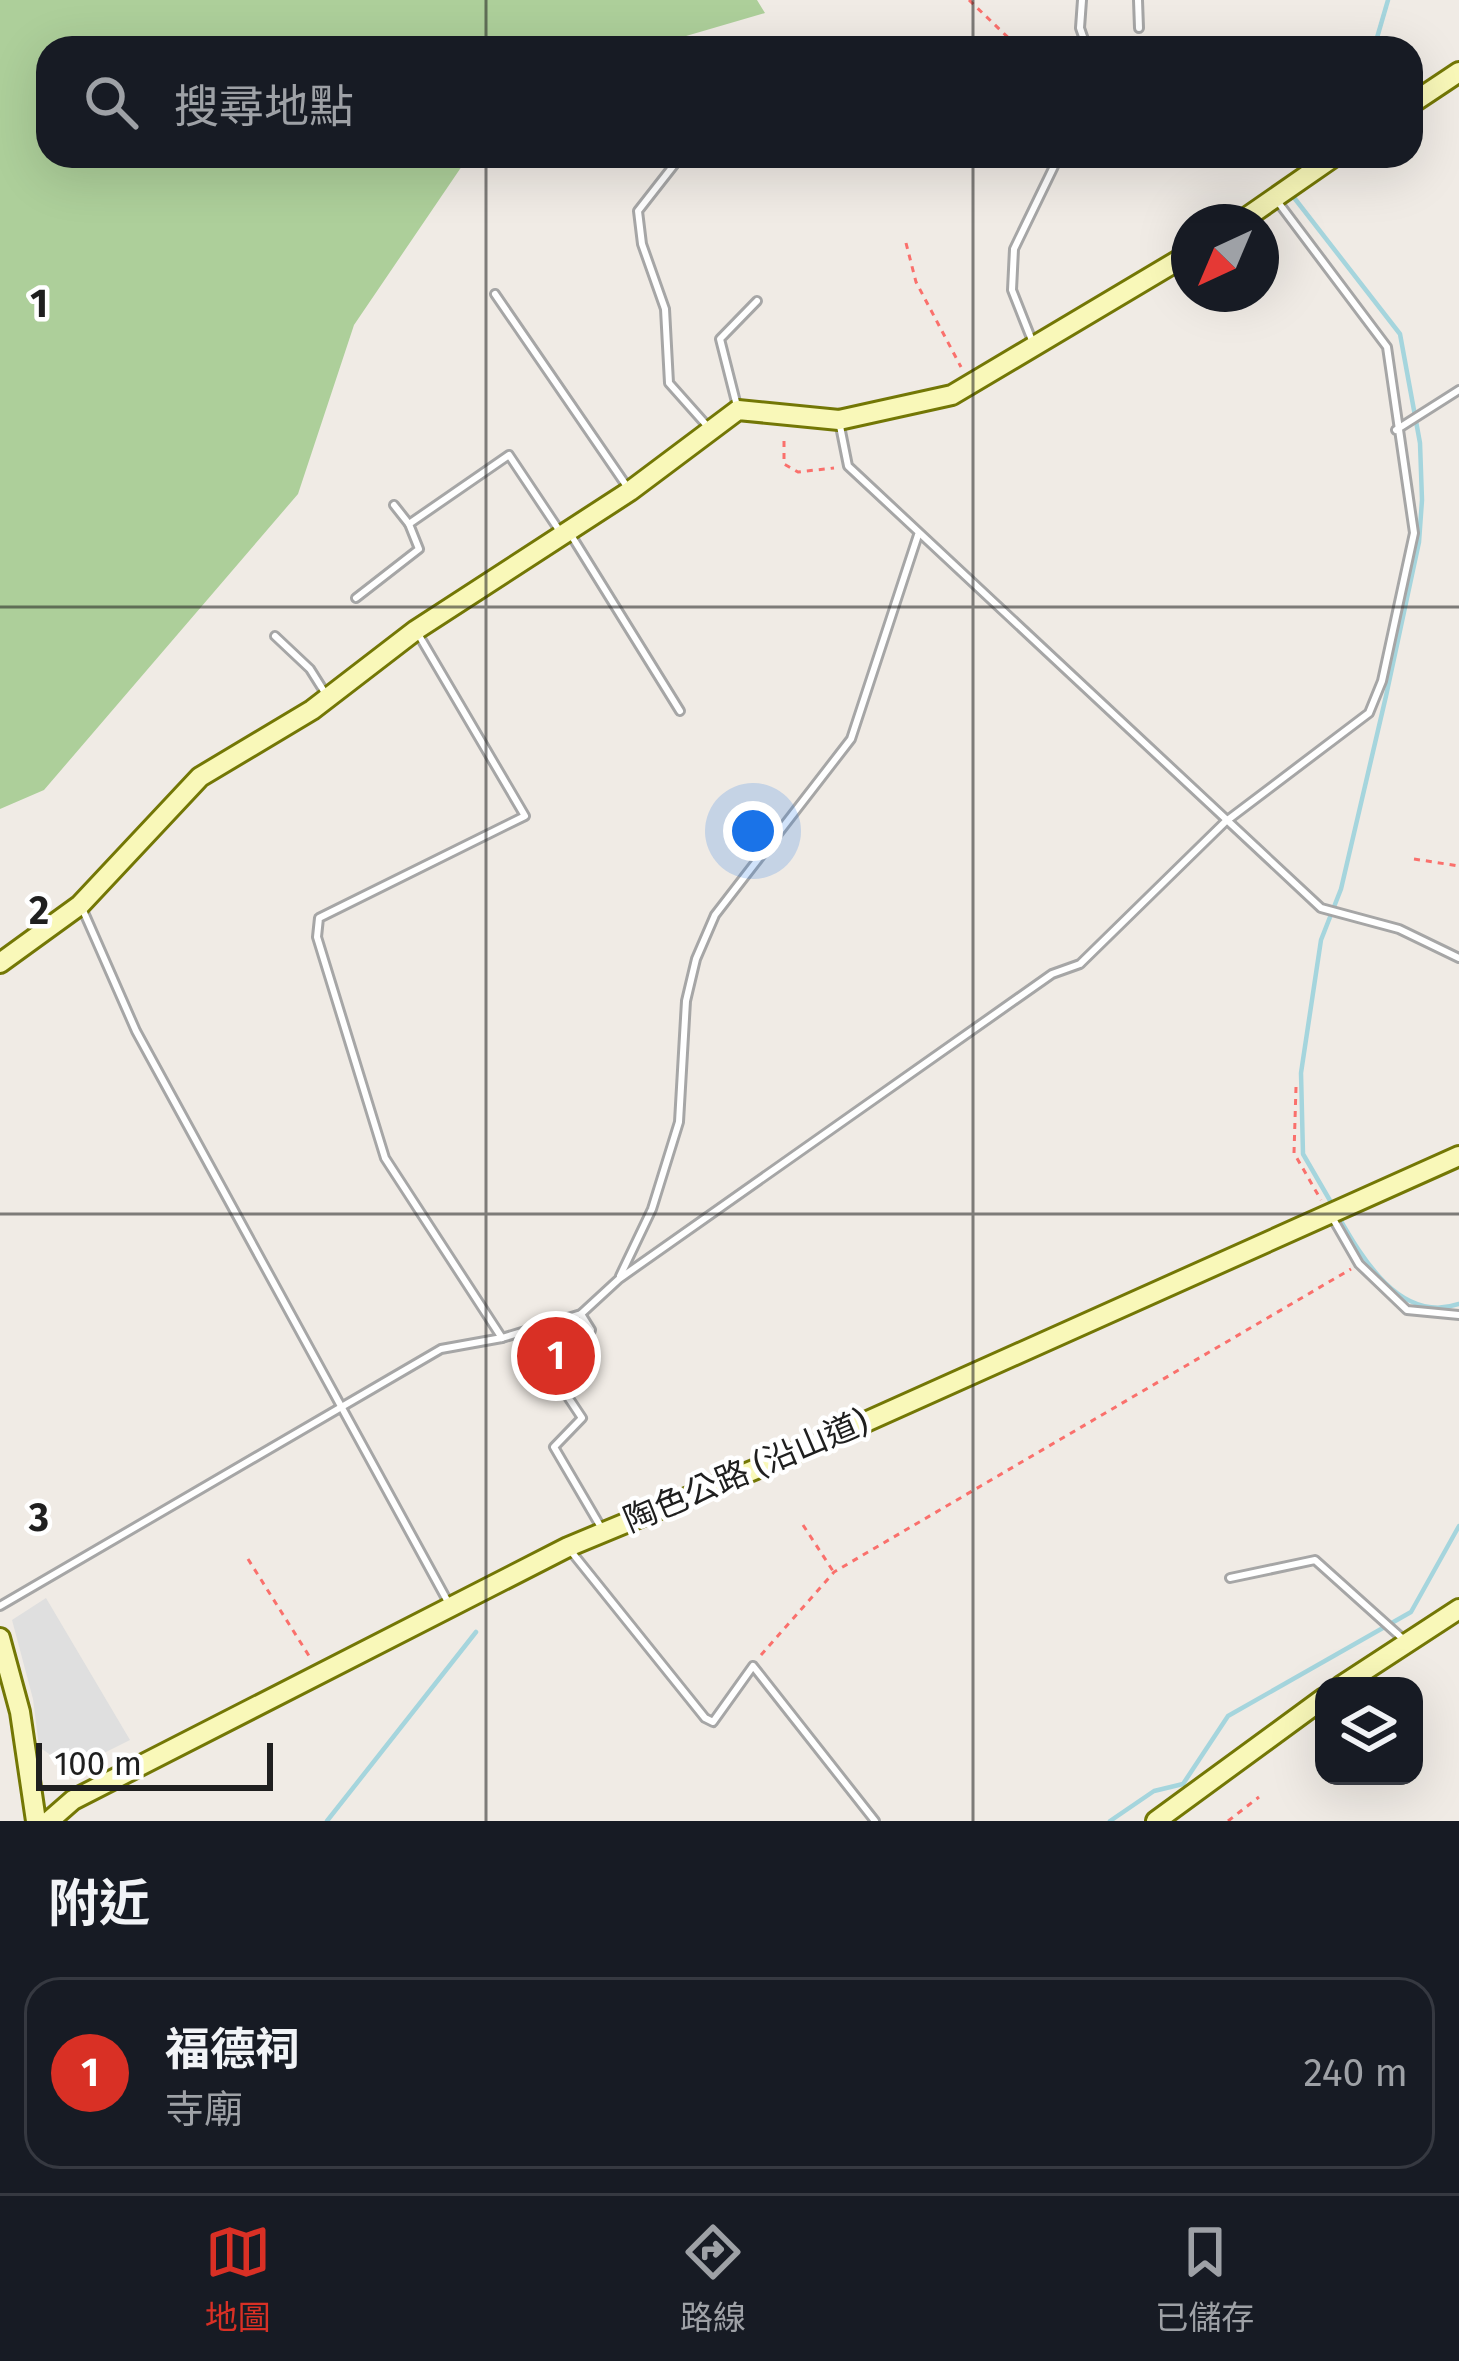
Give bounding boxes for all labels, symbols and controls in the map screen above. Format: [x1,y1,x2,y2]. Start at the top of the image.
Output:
search box [36,36,1423,168]
icon: search [78,69,144,135]
text: 搜尋地點 [174,80,354,134]
north arrow [1171,204,1279,312]
text: 1 [30,281,48,327]
your location [723,801,783,861]
text: 2 [29,888,49,934]
pin: 1 [517,1311,595,1401]
street label: 陶色公路 (沿山道) [618,1402,874,1540]
text: 3 [28,1495,49,1541]
map controls [1315,1677,1423,1785]
button: layers [1315,1677,1423,1785]
scale bar [36,1737,273,1790]
text: 100 m [54,1744,142,1784]
text: 附近 [48,1873,150,1935]
text: 福德祠 [165,2023,300,2077]
text: 1 [81,2050,99,2096]
text: 240 m [1303,2050,1408,2096]
text: 寺廟 [165,2087,243,2133]
tab: 地圖 [205,2219,271,2339]
tab: 路線 [680,2219,746,2339]
tab: 已儲存 [1155,2219,1254,2339]

